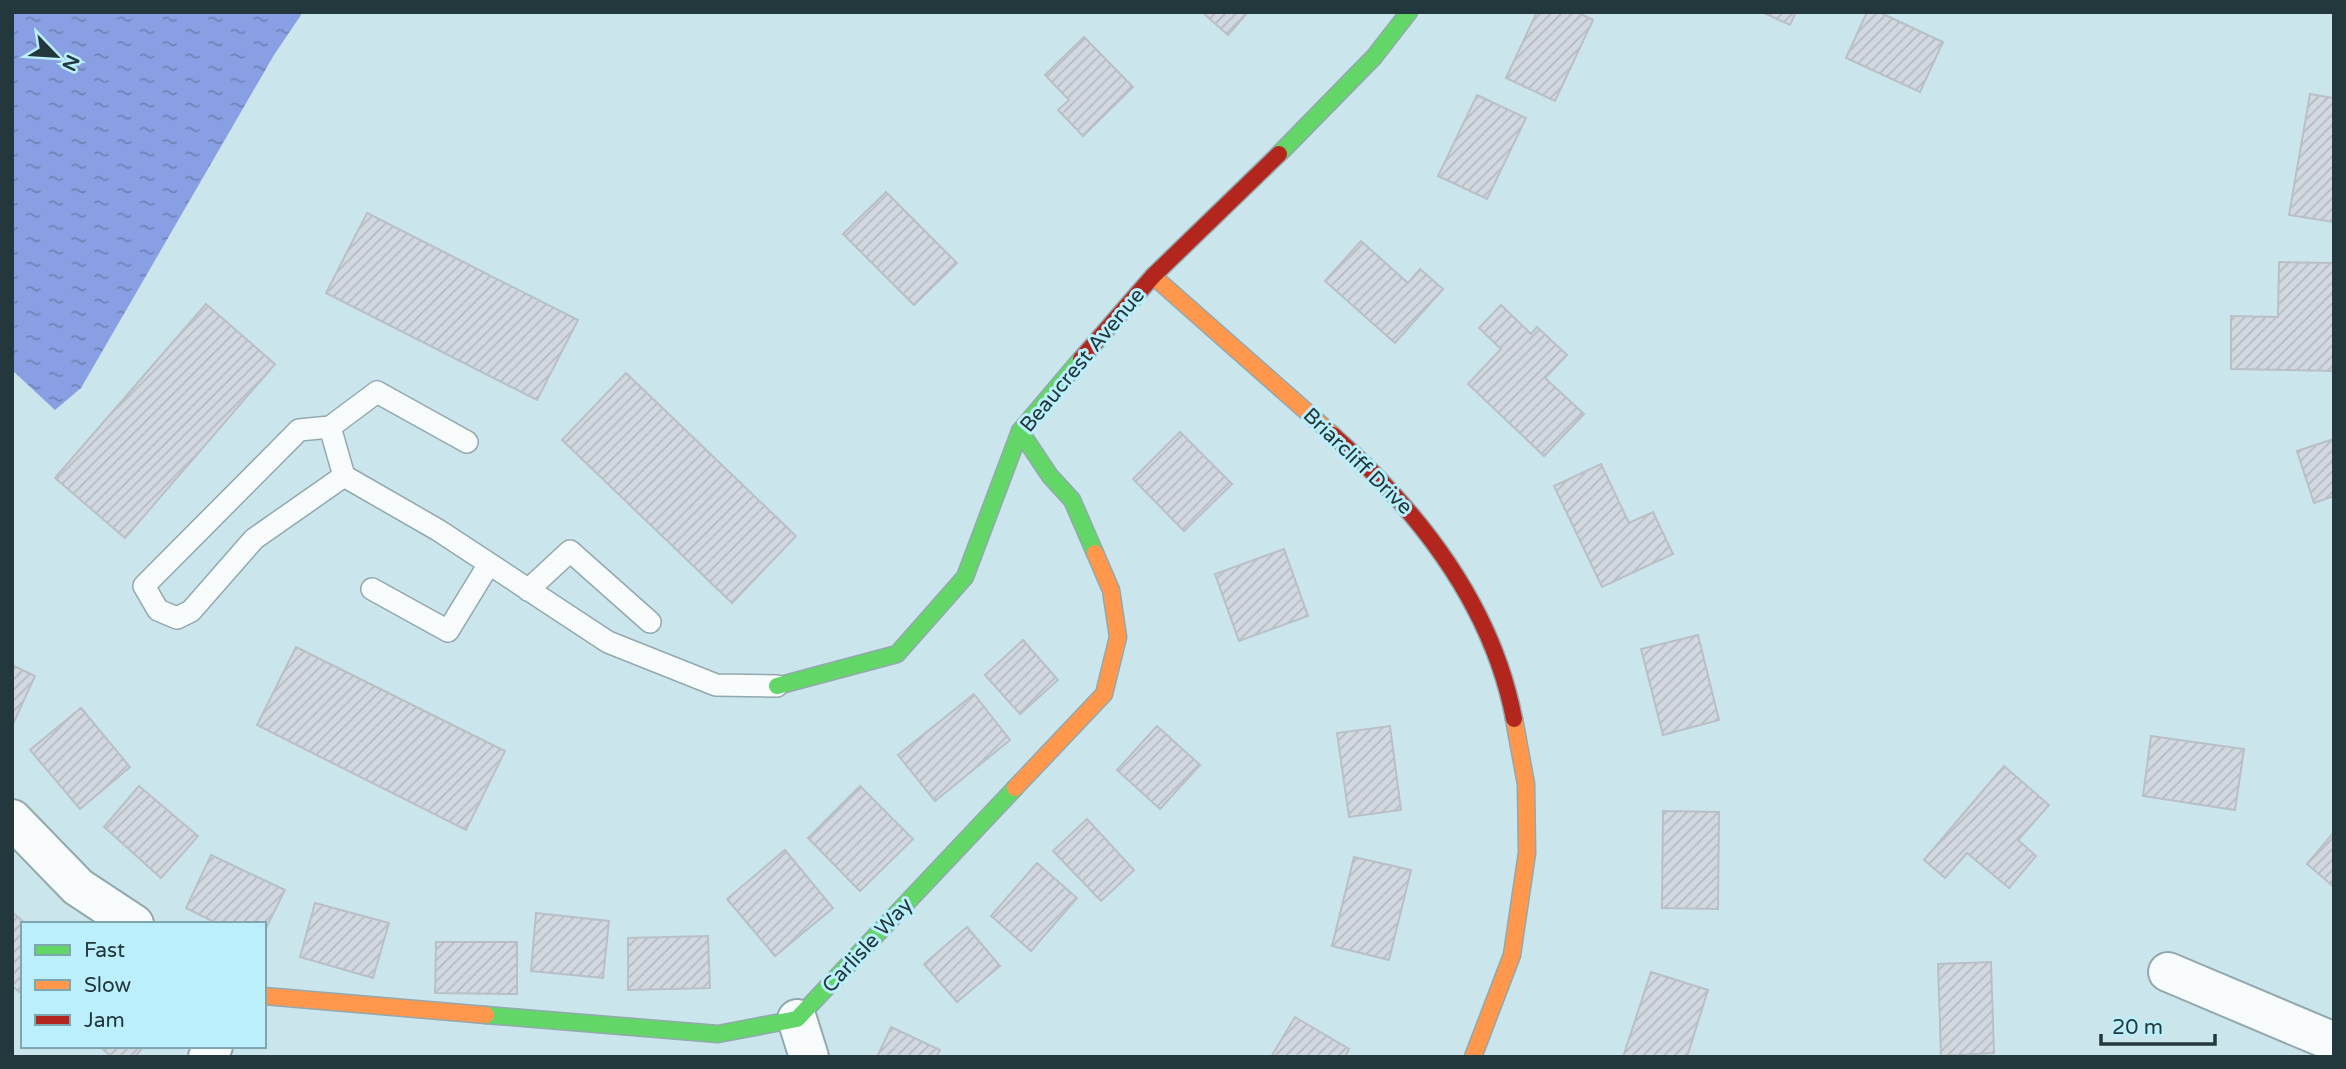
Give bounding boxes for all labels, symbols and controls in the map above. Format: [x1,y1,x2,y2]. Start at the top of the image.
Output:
north arrow [21,21,91,91]
text: N [57,51,84,74]
street label: Beaucrest Avenue [1015,283,1150,437]
street label: Briarcliff Drive [1298,403,1418,520]
street label: Carlisle Way [817,893,918,998]
legend [21,922,266,1048]
text: Fast [84,938,125,963]
text: Slow [84,973,132,998]
scale bar [2101,1002,2215,1046]
text: Jam [84,1008,125,1033]
text: 20 m [2112,1015,2163,1040]

